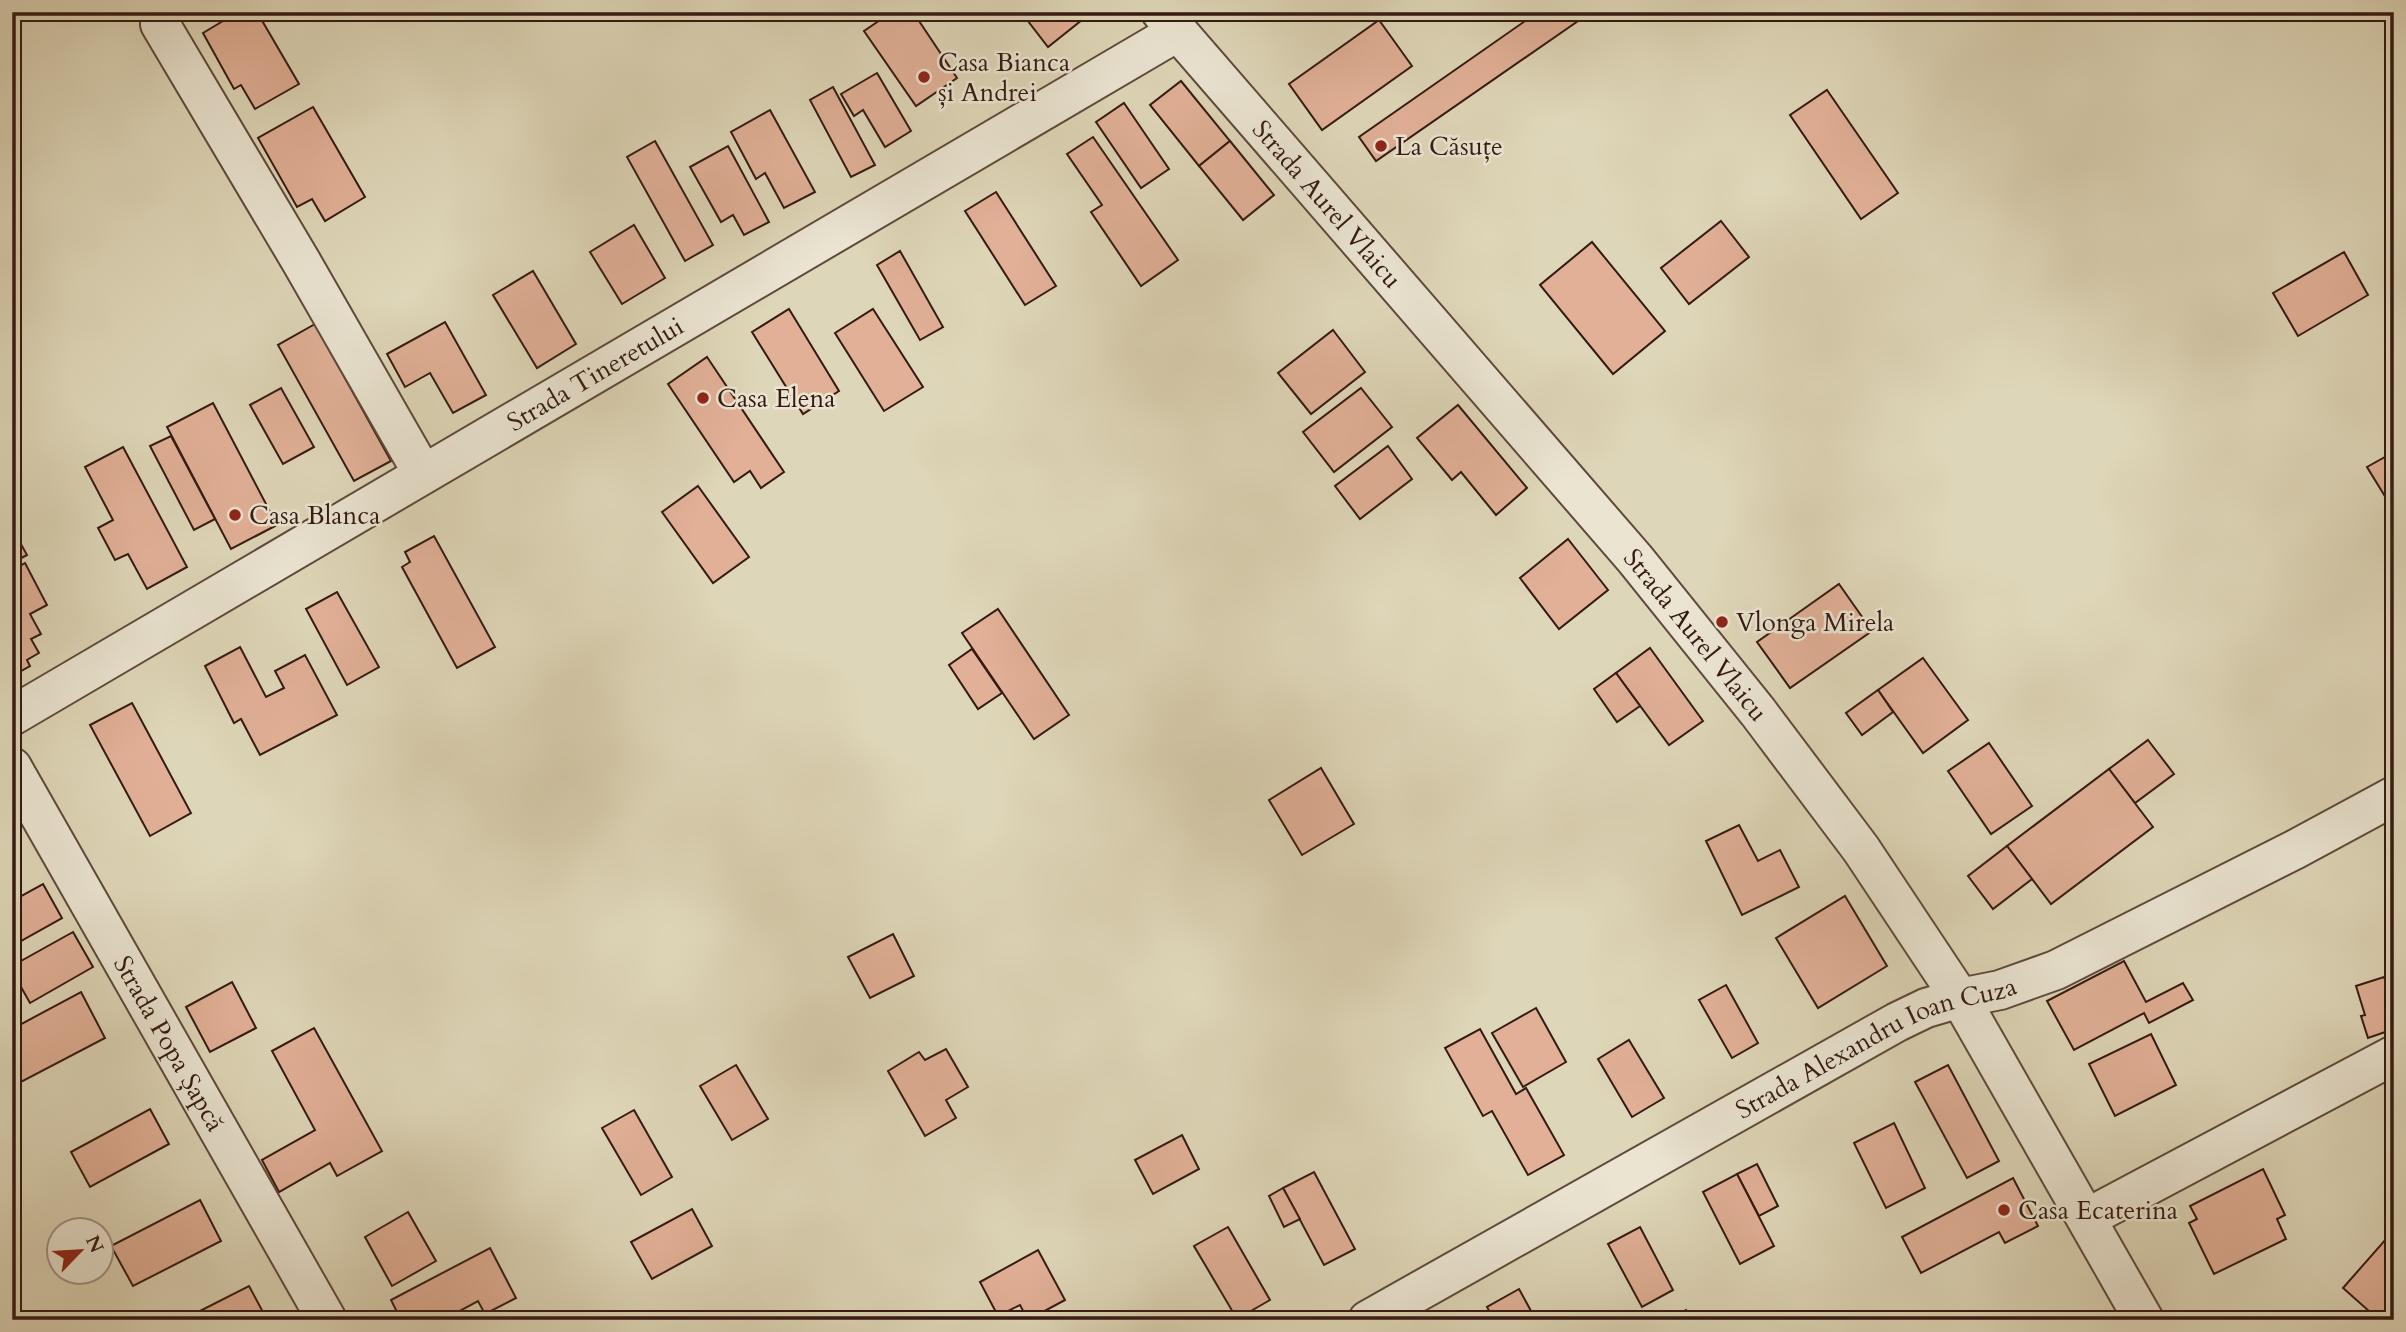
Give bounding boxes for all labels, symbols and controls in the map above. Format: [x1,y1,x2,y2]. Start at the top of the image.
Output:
place label: Casa Bianca și Andrei [938,45,1070,110]
marker: Casa Bianca și Andrei [916,69,932,85]
street label: Strada Aurel Vlaicu [1245,112,1410,296]
place label: La Căsuțe [1395,129,1503,164]
marker: La Căsuțe [1373,138,1389,154]
street label: Strada Tineretului [500,308,690,439]
place label: Casa Elena [717,381,836,416]
marker: Casa Elena [695,390,711,406]
place label: Casa Blanca [249,498,380,533]
marker: Casa Blanca [227,507,243,523]
street label: Strada Aurel Vlaicu [1616,541,1776,728]
place label: Vlonga Mirela [1736,605,1894,640]
marker: Vlonga Mirela [1714,614,1730,630]
street label: Strada Popa Șapcă [106,949,233,1137]
street label: Strada Alexandru Ioan Cuza [1729,968,2021,1127]
place label: Casa Ecaterina [2018,1193,2178,1228]
marker: Casa Ecaterina [1996,1202,2012,1218]
north arrow [46,1216,116,1286]
text: N [79,1231,110,1258]

